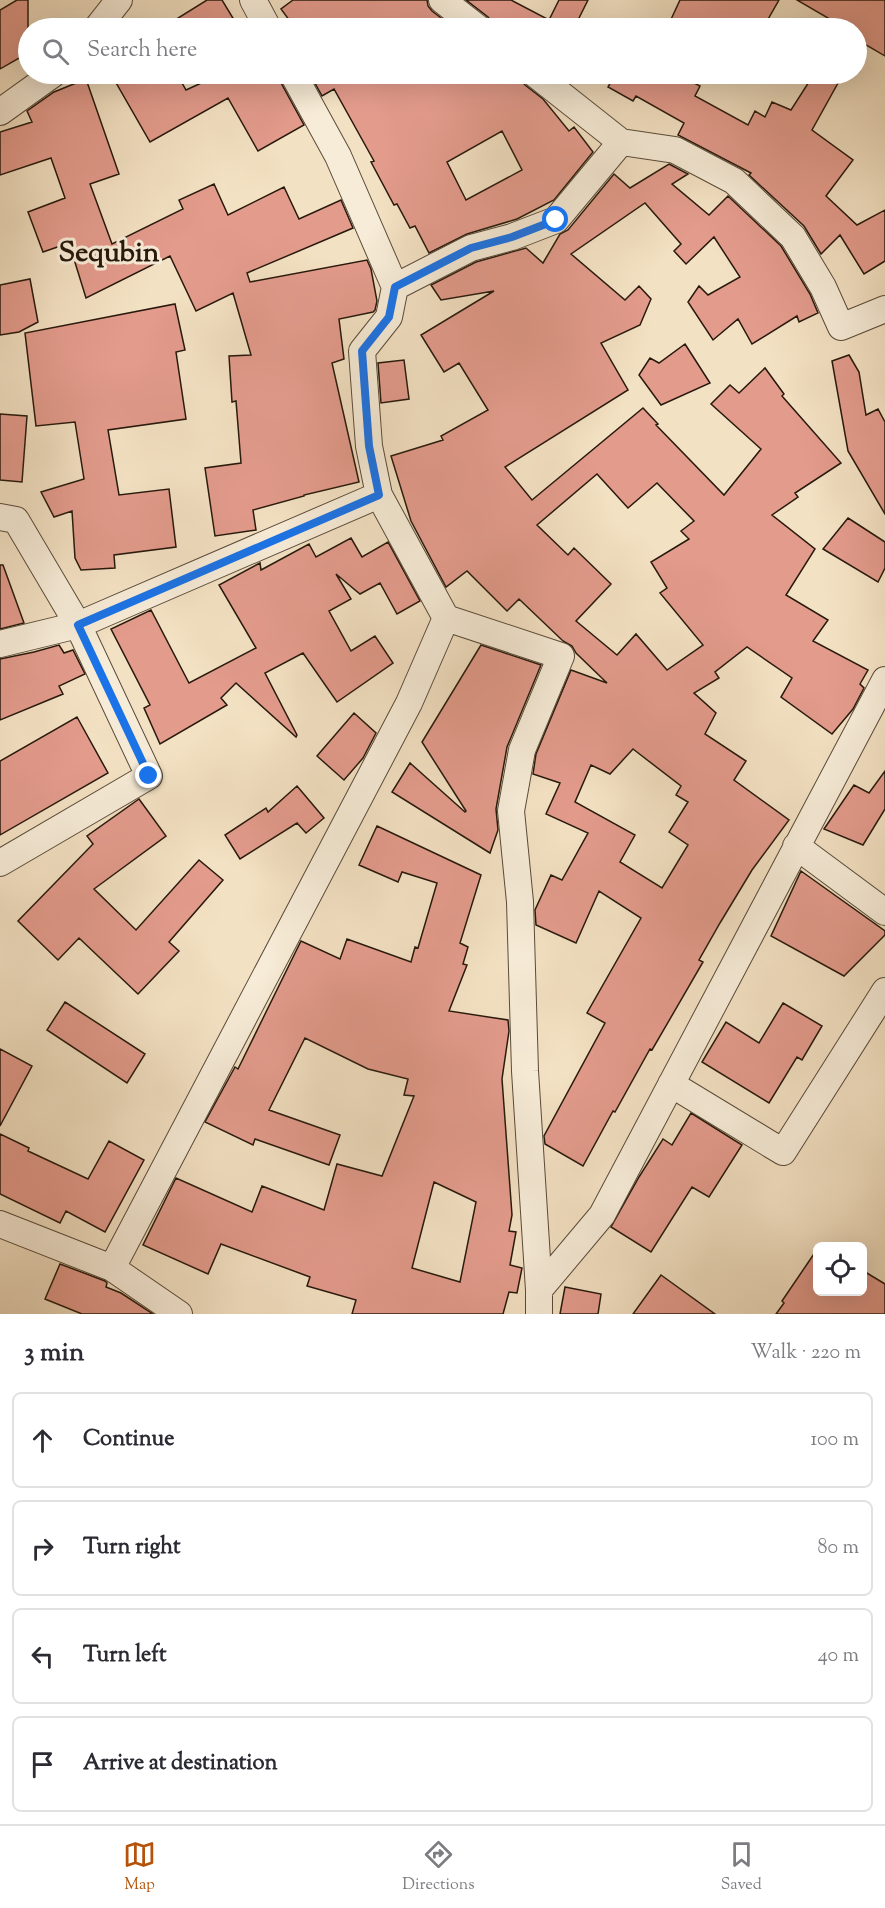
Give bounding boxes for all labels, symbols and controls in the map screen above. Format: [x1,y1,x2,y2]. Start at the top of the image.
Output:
search box [18,18,867,84]
icon: search [39,35,72,68]
text: Search here [87,35,197,67]
route start [542,206,568,232]
district label: Sequbin [59,234,160,274]
route end [135,762,161,788]
map controls [813,1242,867,1296]
button: locate [813,1242,867,1296]
text: 3 min [24,1335,84,1372]
text: Walk · 220 m [750,1339,861,1368]
icon: ahead [26,1424,59,1457]
text: Continue [83,1424,174,1456]
text: 100 m [810,1426,859,1455]
icon: right [26,1532,59,1565]
text: Turn right [83,1532,180,1564]
text: 80 m [818,1534,859,1563]
icon: left [26,1640,59,1673]
text: Turn left [83,1640,166,1672]
text: 40 m [818,1642,859,1671]
icon: arrive [26,1748,59,1781]
text: Arrive at destination [83,1748,278,1780]
tab: Map [123,1838,156,1897]
tab: Directions [402,1838,475,1897]
tab: Saved [721,1838,762,1897]

